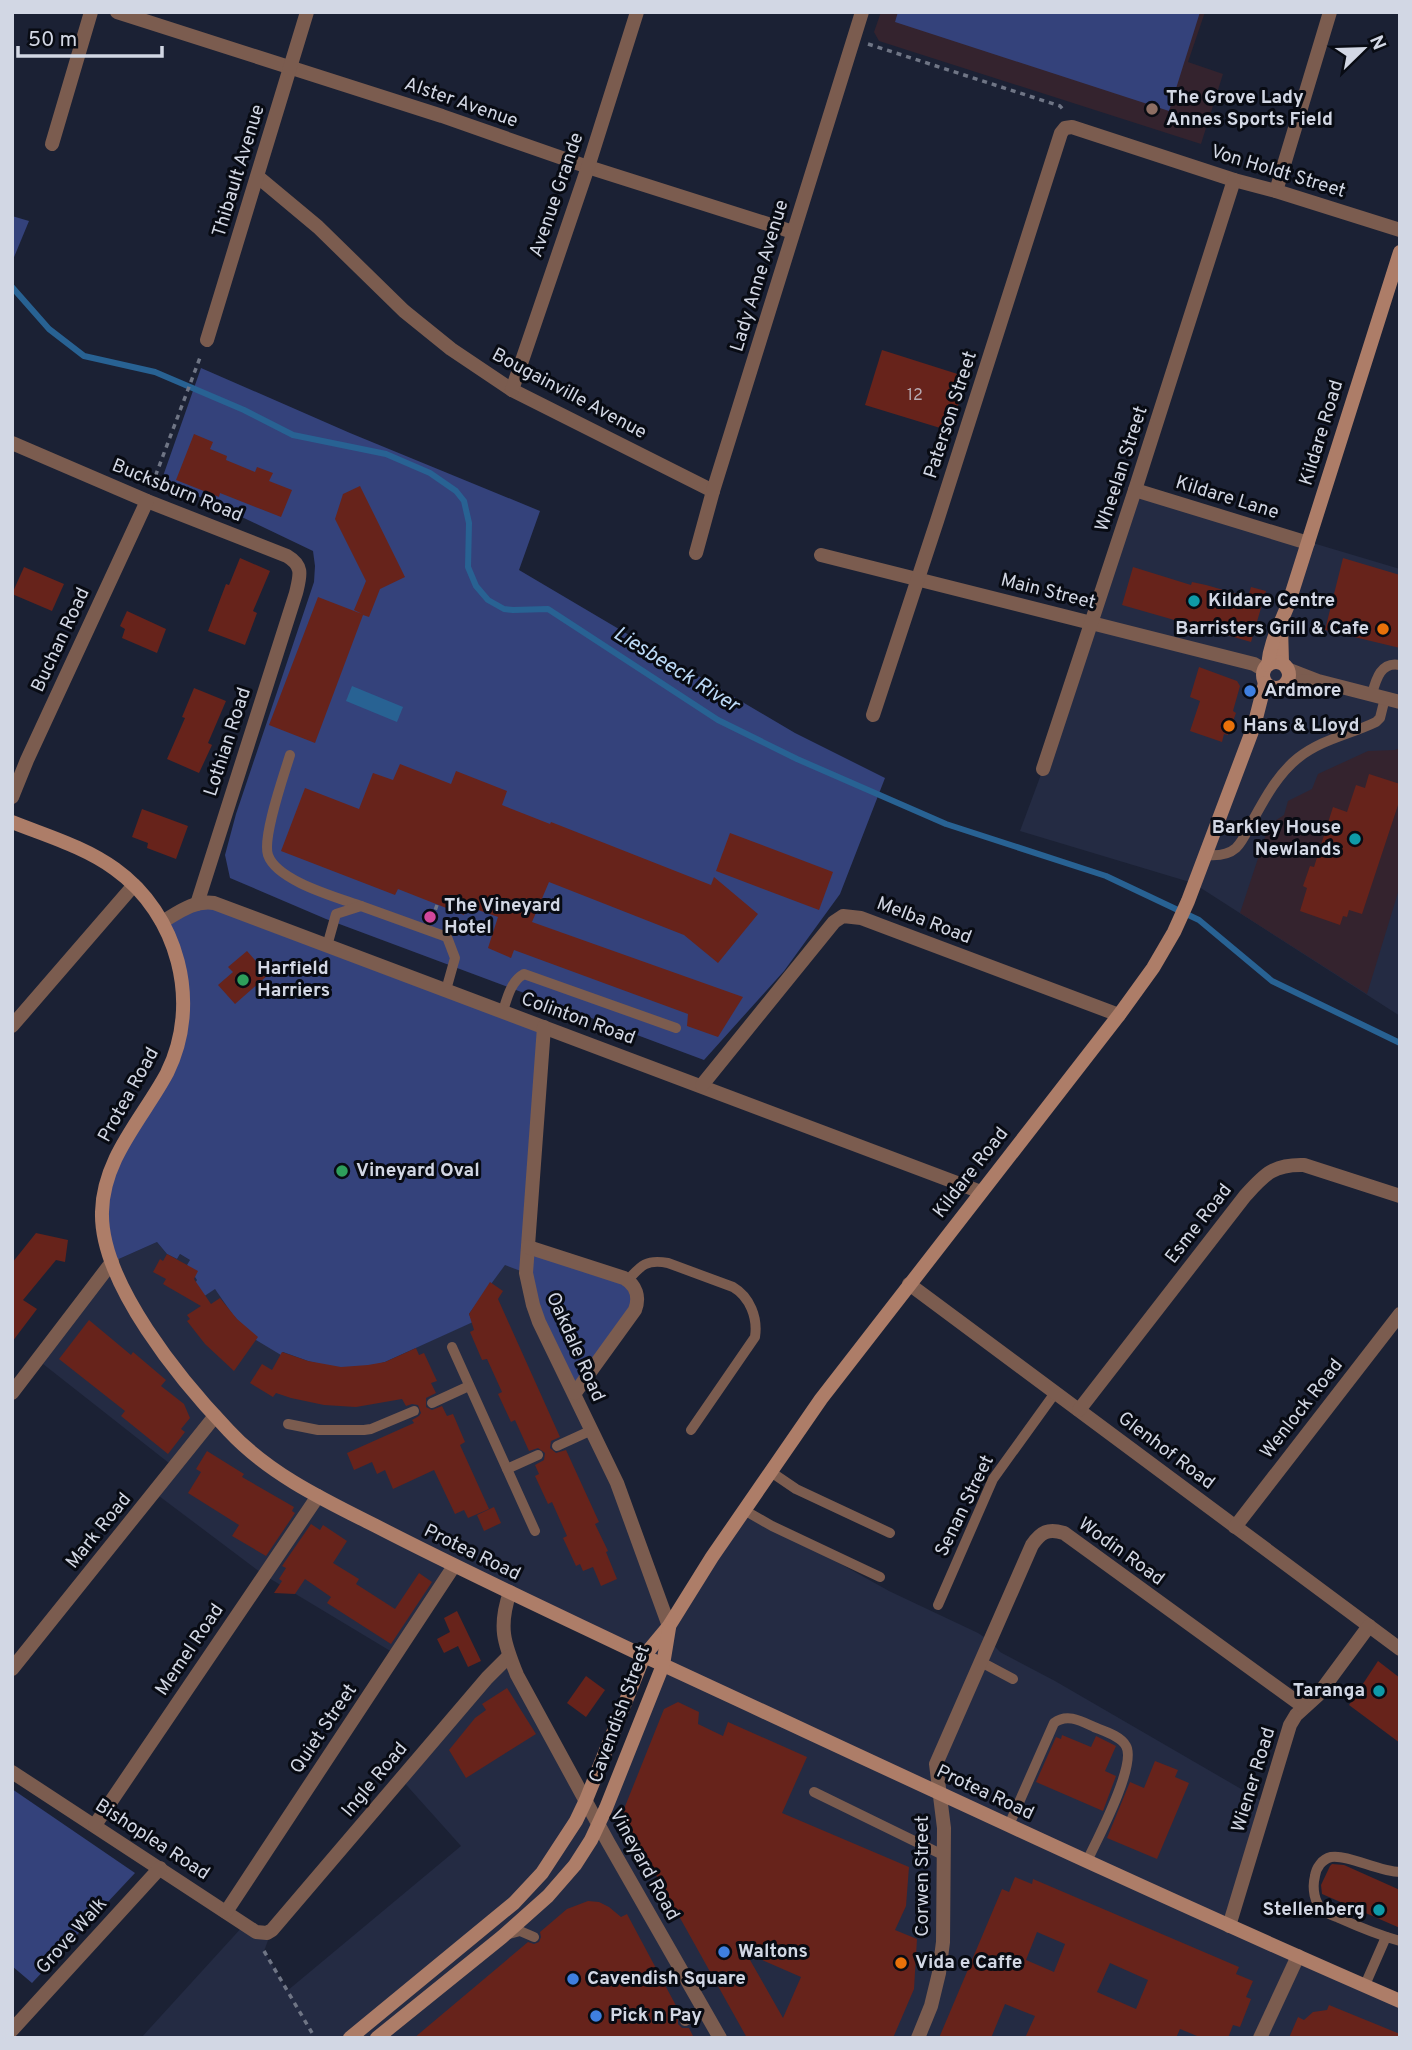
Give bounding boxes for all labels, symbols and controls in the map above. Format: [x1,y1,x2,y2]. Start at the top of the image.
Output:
scale bar [18,14,161,58]
north arrow [1328,14,1398,84]
text: 50 m [28,27,77,54]
text: N [1363,32,1391,54]
street label: Alster Avenue [401,72,521,134]
place label: The Grove Lady Annes Sports Field [1166,86,1333,132]
marker: The Grove Lady Annes Sports Field [1144,101,1160,117]
street label: Thibault Avenue [207,102,271,240]
street label: Avenue Grande [524,130,590,260]
street label: Von Holdt Street [1208,140,1348,204]
street label: Lady Anne Avenue [725,197,795,355]
street label: Bougainville Avenue [487,343,651,445]
street label: Paterson Street [919,348,983,482]
street label: Kildare Road [1295,377,1349,489]
house number: 12 [907,386,923,406]
street label: Wheelan Street [1090,403,1154,535]
street label: Bucksburn Road [108,454,246,528]
street label: Kildare Lane [1172,471,1282,525]
street label: Main Street [998,569,1098,615]
street label: Buchan Road [26,584,96,696]
place label: Kildare Centre [1208,589,1335,613]
marker: Kildare Centre [1186,593,1202,609]
place label: Barristers Grill & Cafe [1175,617,1369,641]
water label: Liesbeeck River [608,621,746,720]
marker: Barristers Grill & Cafe [1375,621,1391,637]
place label: Ardmore [1264,679,1341,703]
marker: Ardmore [1242,683,1258,699]
street label: Lothian Road [199,685,257,799]
place label: Hans & Lloyd [1243,714,1359,738]
marker: Hans & Lloyd [1221,718,1237,734]
place label: Barkley House Newlands [1212,816,1341,862]
marker: Barkley House Newlands [1347,831,1363,847]
street label: Melba Road [873,892,975,950]
place label: The Vineyard Hotel [444,894,561,940]
marker: The Vineyard Hotel [422,909,438,925]
place label: Harfield Harriers [257,957,330,1003]
marker: Harfield Harriers [235,972,251,988]
street label: Colinton Road [518,987,638,1051]
street label: Protea Road [93,1043,165,1147]
street label: Kildare Road [928,1123,1014,1223]
place label: Vineyard Oval [356,1159,480,1183]
marker: Vineyard Oval [334,1163,350,1179]
street label: Esme Road [1160,1179,1238,1269]
street label: Oakdale Road [540,1289,610,1405]
street label: Wenlock Road [1255,1354,1349,1464]
street label: Glenhof Road [1113,1407,1219,1495]
street label: Senan Street [930,1451,1000,1561]
street label: Mark Road [61,1488,137,1574]
street label: Wodin Road [1073,1513,1169,1591]
street label: Protea Road [420,1519,524,1587]
street label: Memel Road [150,1599,230,1701]
street label: Cavendish Street [584,1642,656,1786]
street label: Quiet Street [285,1679,363,1779]
place label: Taranga [1293,1679,1365,1703]
marker: Taranga [1371,1683,1387,1699]
street label: Wiener Road [1227,1725,1281,1835]
street label: Ingle Road [337,1738,413,1822]
street label: Protea Road [932,1760,1038,1826]
street label: Bishoplea Road [90,1794,214,1886]
street label: Vineyard Road [603,1805,685,1925]
street label: Corwen Street [911,1815,935,1937]
street label: Grove Walk [31,1893,113,1979]
place label: Stellenberg [1263,1898,1365,1922]
marker: Stellenberg [1371,1902,1387,1918]
place label: Waltons [738,1940,808,1964]
marker: Waltons [716,1944,732,1960]
place label: Vida e Caffe [915,1951,1022,1975]
marker: Vida e Caffe [893,1955,909,1971]
place label: Cavendish Square [587,1967,746,1991]
marker: Cavendish Square [565,1971,581,1987]
place label: Pick n Pay [610,2004,702,2028]
marker: Pick n Pay [588,2008,604,2024]

